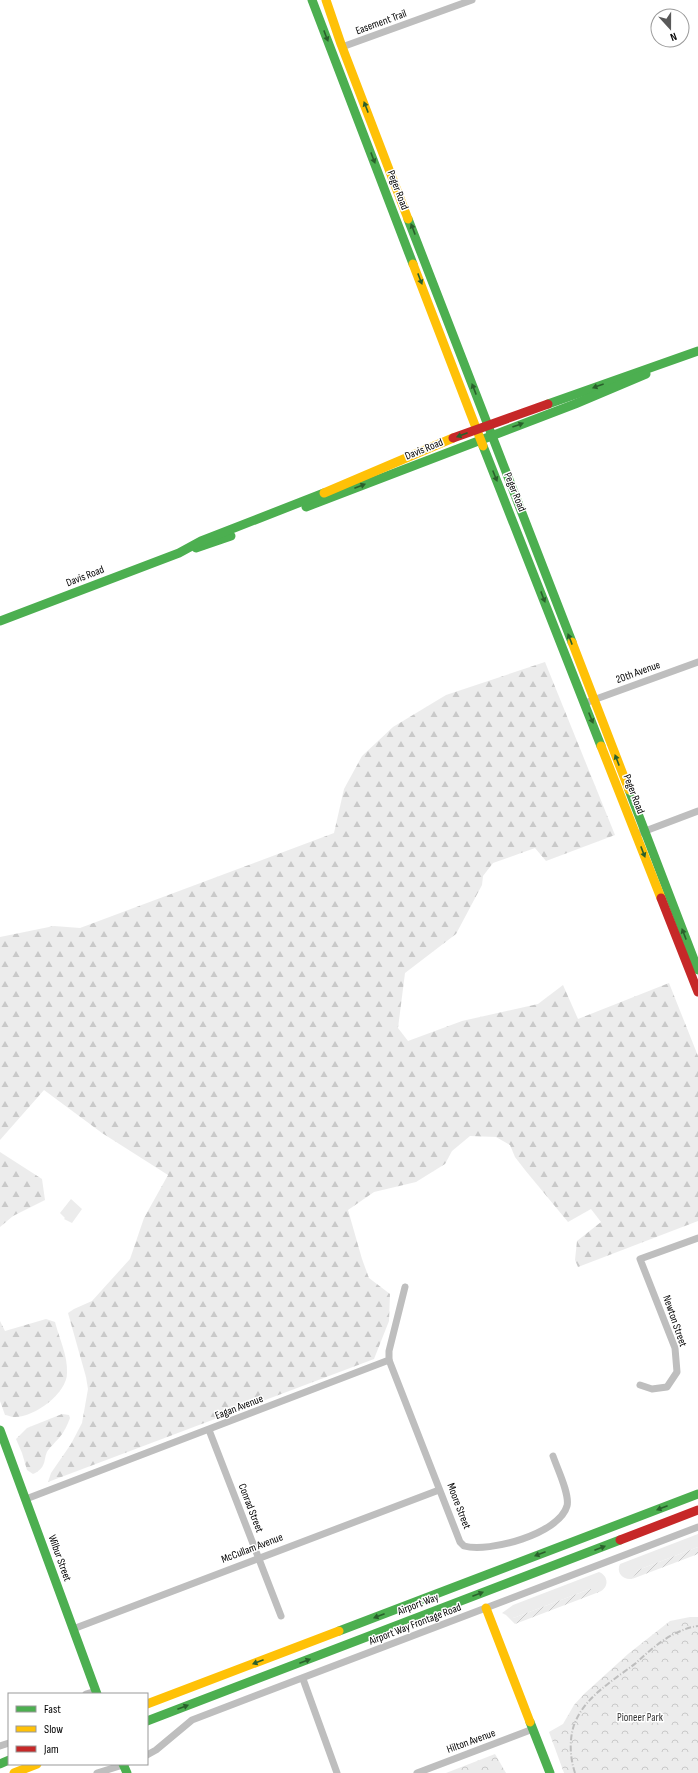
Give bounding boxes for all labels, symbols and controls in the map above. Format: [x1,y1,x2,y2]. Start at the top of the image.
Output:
street label: Easement Trail [354,7,408,37]
north arrow [650,8,690,48]
text: N [668,30,678,44]
one-way arrow [324,31,330,43]
one-way arrow [362,101,368,113]
one-way arrow [371,152,377,164]
street label: Peger Road [385,168,412,212]
one-way arrow [409,222,415,234]
one-way arrow [417,274,423,286]
one-way arrow [471,383,477,395]
one-way arrow [591,384,603,390]
one-way arrow [512,422,524,428]
one-way arrow [456,433,468,439]
street label: Davis Road [403,435,445,462]
one-way arrow [493,470,499,482]
street label: Peger Road [501,471,529,514]
one-way arrow [355,483,367,489]
street label: Davis Road [64,563,106,589]
one-way arrow [541,591,547,603]
one-way arrow [566,633,572,645]
street label: 20th Avenue [614,658,662,686]
one-way arrow [588,712,594,724]
one-way arrow [613,754,619,766]
street label: Peger Road [621,772,648,816]
one-way arrow [641,846,647,858]
one-way arrow [681,928,687,939]
street label: Newton Street [660,1294,690,1349]
street label: Eagan Avenue [213,1392,265,1422]
street label: Moore Street [444,1481,474,1531]
street label: Conrad Street [236,1482,266,1535]
one-way arrow [655,1506,667,1512]
street label: McCullam Avenue [219,1530,285,1566]
street label: Wilbur Street [46,1533,75,1584]
one-way arrow [594,1544,606,1550]
one-way arrow [534,1552,546,1558]
street label: Airport Way [395,1590,441,1618]
one-way arrow [473,1591,485,1597]
street label: Airport Way Frontage Road [366,1600,463,1648]
one-way arrow [373,1613,385,1619]
one-way arrow [299,1657,311,1663]
one-way arrow [251,1659,263,1665]
legend [8,1693,148,1765]
text: Fast [44,1702,61,1717]
one-way arrow [178,1704,190,1710]
park label: Pioneer Park [617,1711,664,1724]
text: Slow [44,1722,63,1737]
street label: Hilton Avenue [445,1726,497,1756]
text: Jam [43,1742,59,1757]

